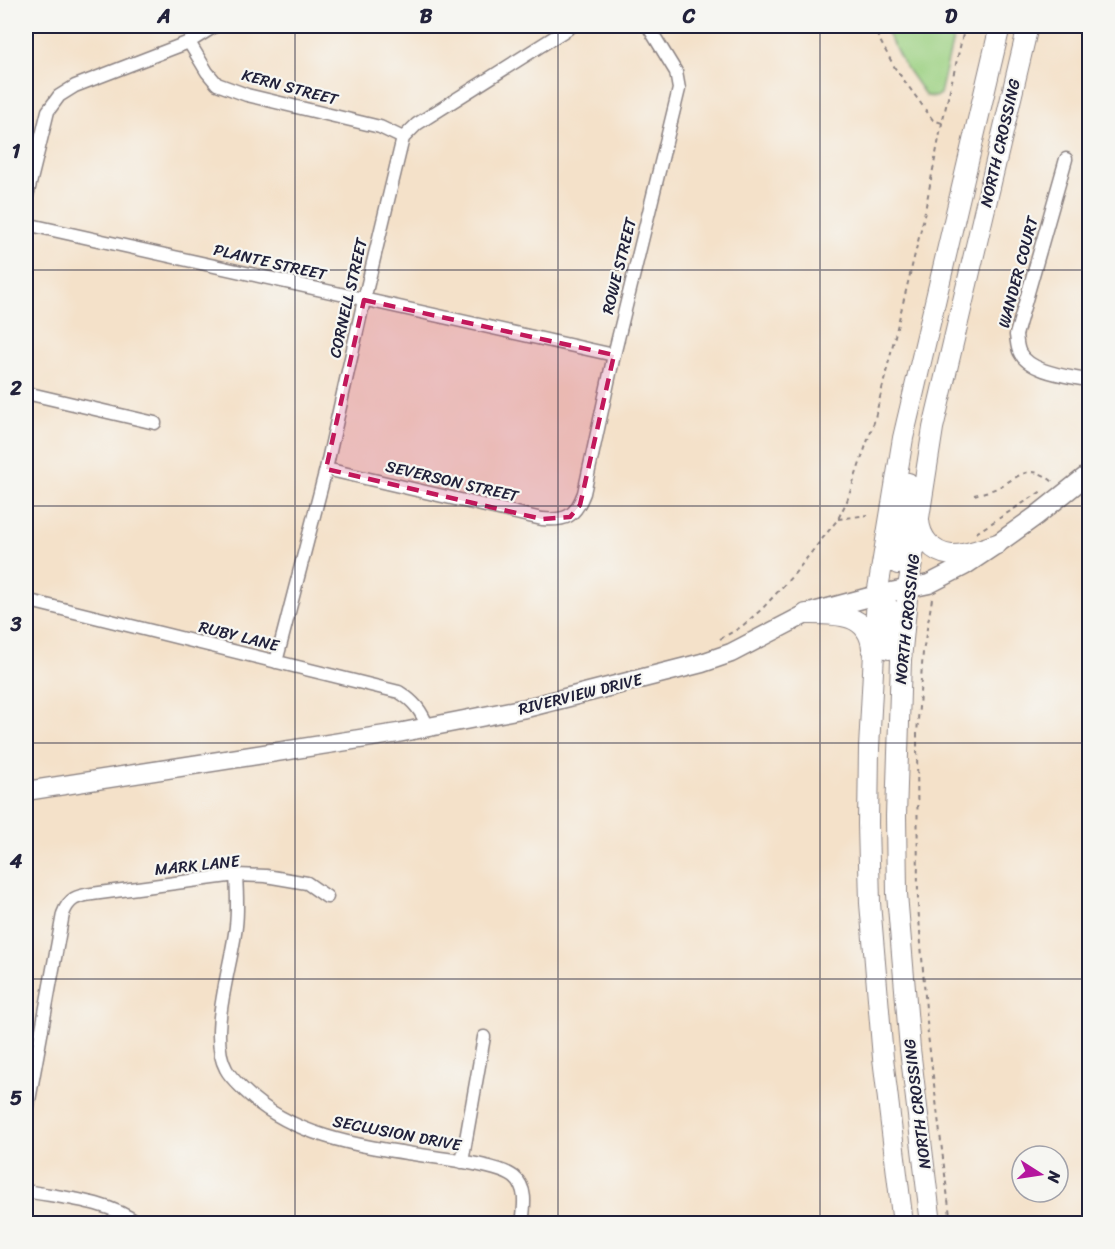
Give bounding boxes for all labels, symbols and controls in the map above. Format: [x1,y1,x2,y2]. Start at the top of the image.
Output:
text: A [156,0,171,34]
text: B [420,0,433,34]
text: C [682,0,696,34]
text: D [945,0,958,34]
street label: KERN STREET [239,60,342,114]
street label: NORTH CROSSING [971,76,1029,210]
text: 1 [12,134,21,169]
street label: WANDER COURT [989,212,1047,331]
street label: ROWE STREET [593,214,645,317]
street label: CORNELL STREET [320,234,376,361]
street label: PLANTE STREET [211,235,331,289]
text: 2 [9,371,22,406]
street label: SEVERSON STREET [383,452,522,511]
street label: NORTH CROSSING [886,552,928,686]
text: 3 [10,607,22,642]
street label: RUBY LANE [196,612,283,660]
street label: RIVERVIEW DRIVE [515,664,646,723]
text: 4 [9,844,23,879]
street label: MARK LANE [153,846,242,884]
street label: NORTH CROSSING [895,1037,939,1171]
text: 5 [10,1081,22,1116]
street label: SECLUSION DRIVE [330,1106,465,1160]
north arrow [1010,1144,1070,1204]
text: N [1039,1168,1070,1186]

